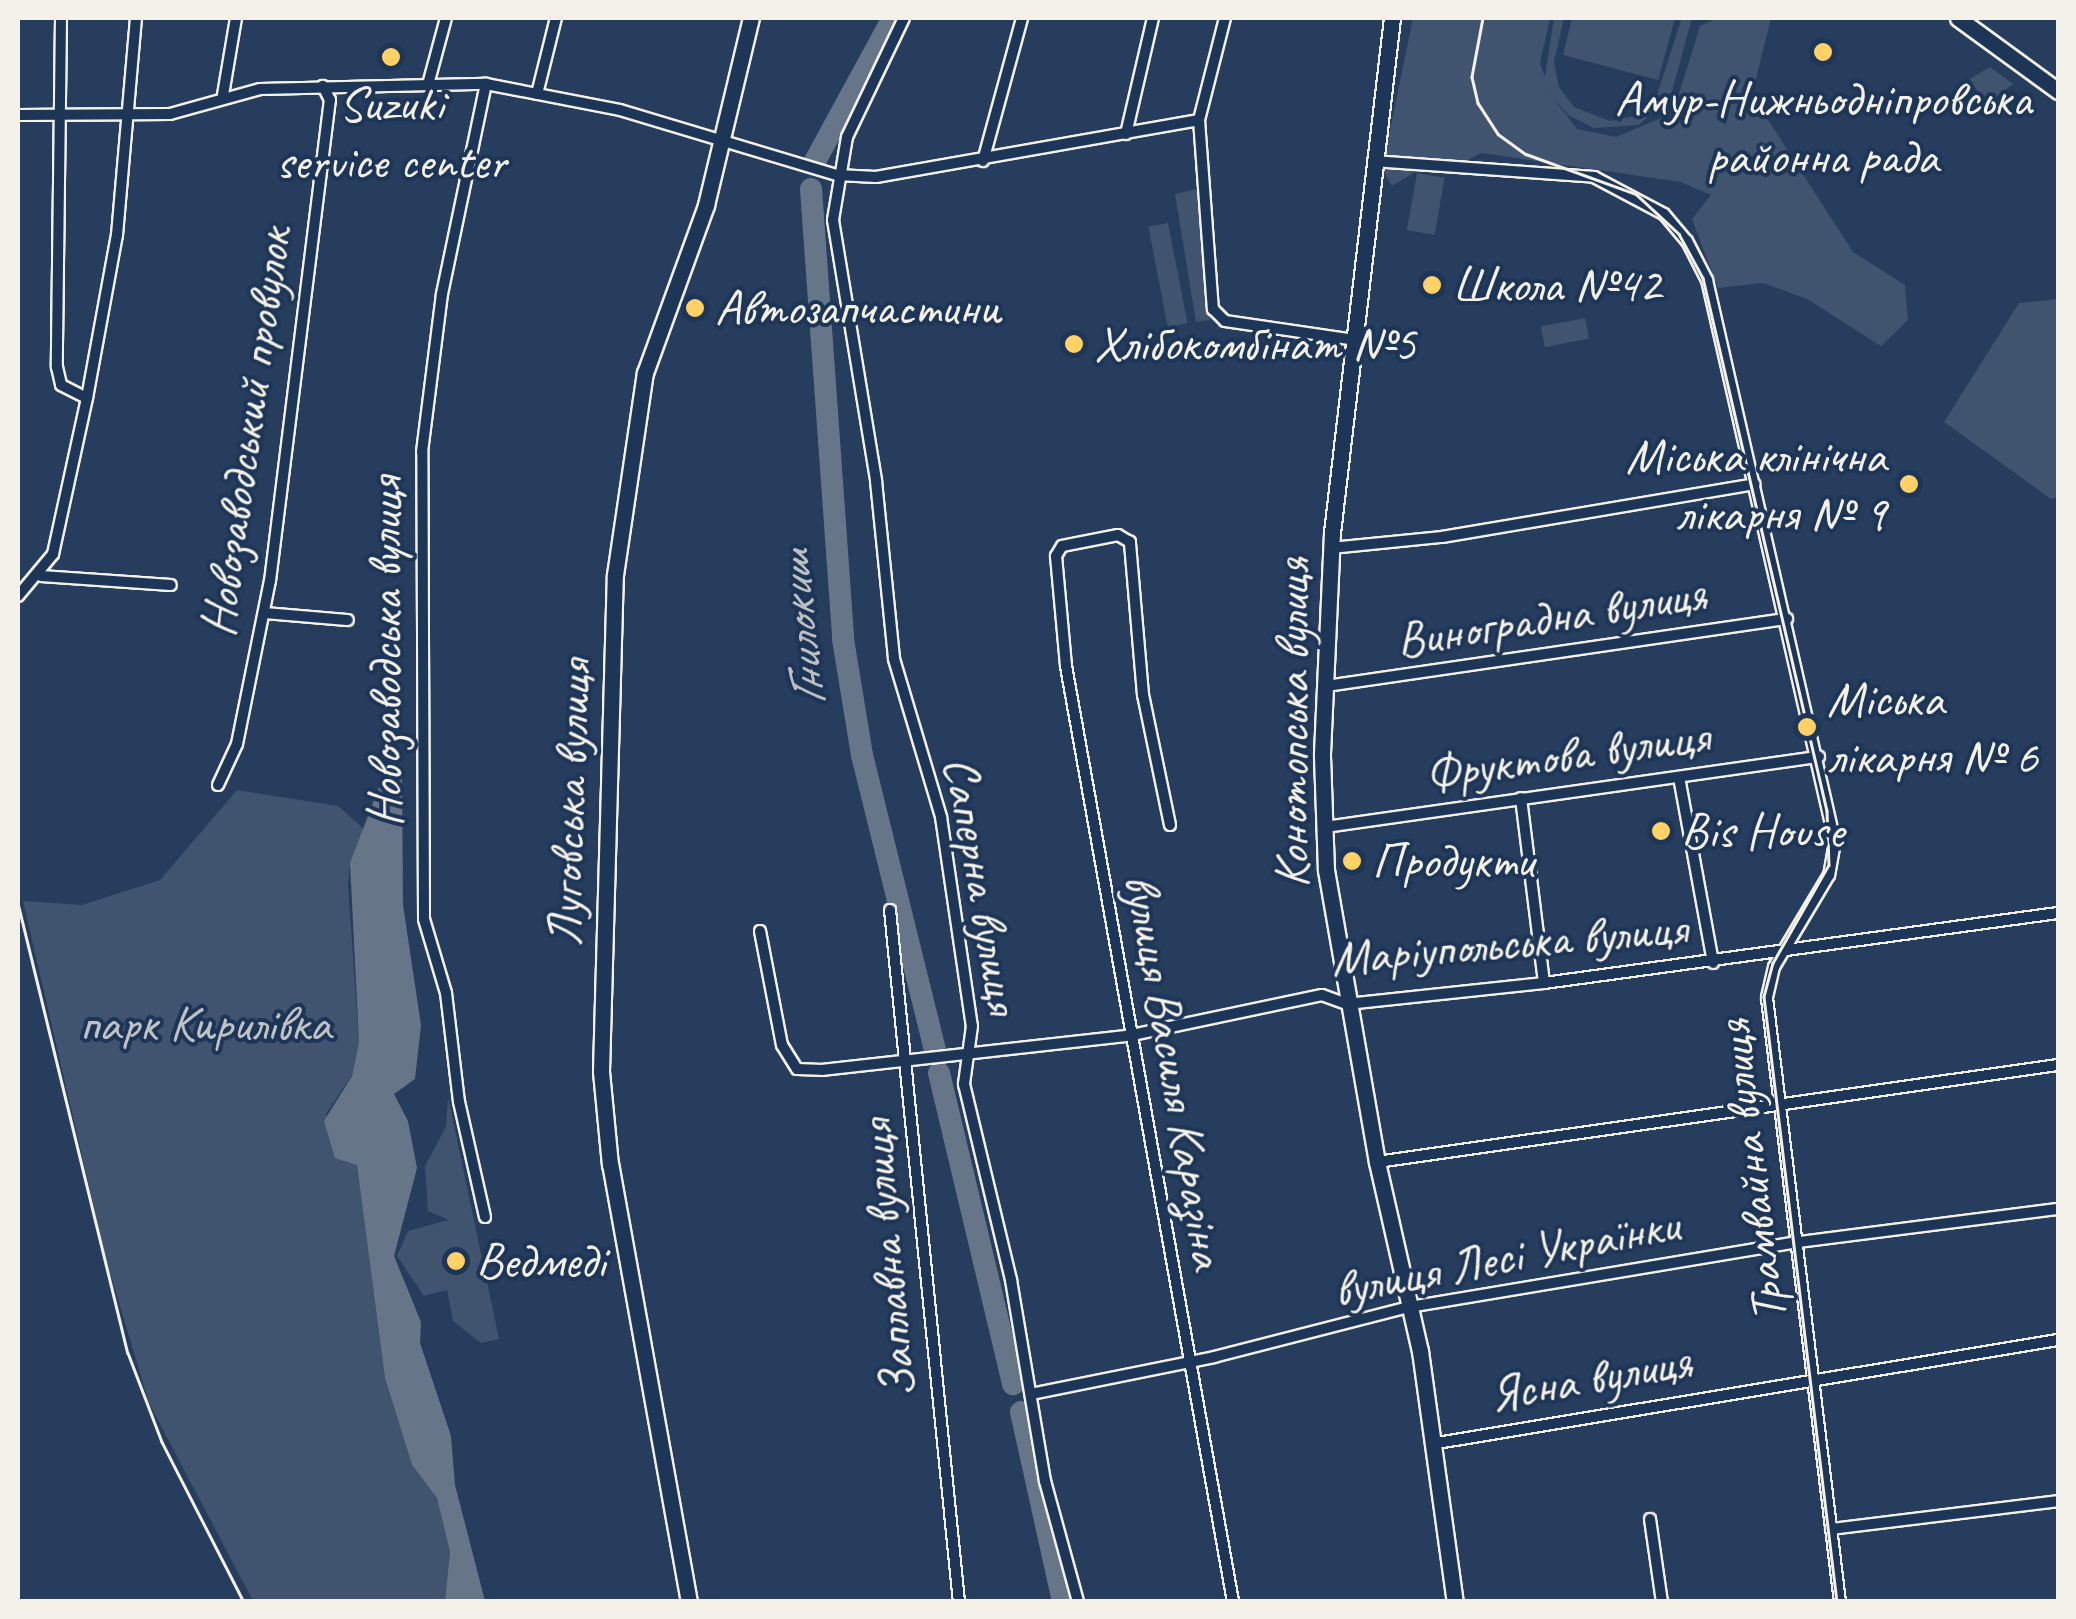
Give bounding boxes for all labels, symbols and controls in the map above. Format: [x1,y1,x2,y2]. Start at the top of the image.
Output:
marker: Амур-Нижньодніпровська районна рада [1812,41,1834,63]
marker: Suzuki service center [380,46,402,68]
place label: Амур-Нижньодніпровська районна рада [1615,68,2031,186]
place label: Suzuki service center [276,73,506,190]
street label: Новозаводський провулок [188,224,304,640]
place label: Школа №42 [1452,255,1661,315]
marker: Школа №42 [1421,274,1443,296]
place label: Автозапчастини [715,278,1000,338]
marker: Автозапчастини [684,297,706,319]
place label: Хлібокомбінат №5 [1094,314,1416,374]
marker: Хлібокомбінат №5 [1063,333,1085,355]
place label: Міська клінічна лікарня № 9 [1626,425,1886,542]
marker: Міська клінічна лікарня № 9 [1896,471,1922,497]
street label: Новозаводська вулиця [355,475,415,829]
water label: Гнилокиш [762,548,840,710]
street label: Конотопська вулиця [1262,557,1322,889]
street label: Виноградна вулиця [1392,563,1710,671]
street label: Луговська вулиця [534,660,604,946]
place label: Міська лікарня № 6 [1827,668,2037,786]
street label: Фруктова вулиця [1422,705,1712,805]
marker: Міська лікарня № 6 [1796,716,1818,738]
street label: Саперна вулиця [930,752,1034,1018]
place label: Bis House [1681,801,1844,861]
marker: Bis House [1650,820,1672,842]
place label: Продукти [1372,831,1533,891]
marker: Продукти [1341,850,1363,872]
street label: вулиця Василя Каразіна [1111,868,1239,1274]
street label: Маріупольська вулиця [1329,898,1689,988]
park label: парк Кирилівка [79,994,331,1054]
street label: Трамвайна вулиця [1703,1016,1799,1326]
street label: Заплавна вулиця [845,1118,929,1400]
street label: вулиця Лесі Українки [1328,1194,1684,1320]
place label: Ведмеді [476,1231,606,1291]
marker: Ведмеді [445,1250,467,1272]
street label: Ясна вулиця [1484,1331,1696,1425]

